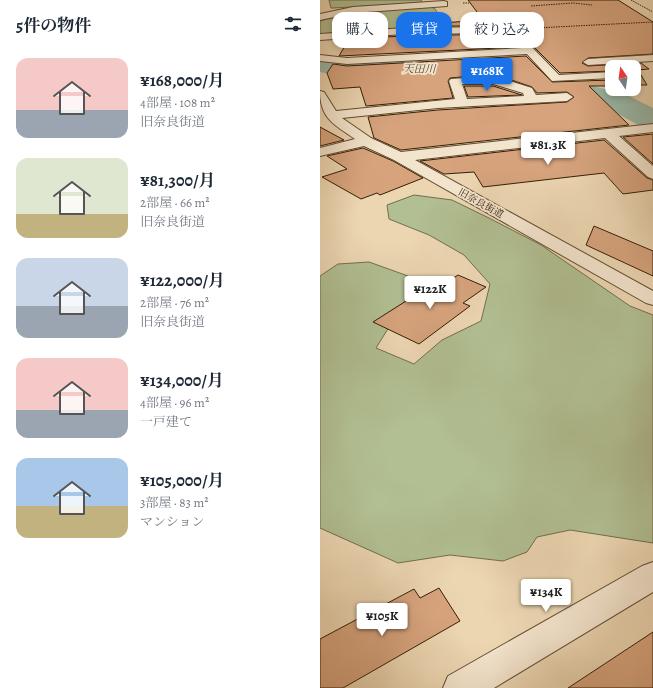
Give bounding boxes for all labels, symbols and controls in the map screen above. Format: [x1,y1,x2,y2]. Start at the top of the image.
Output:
chip: 購入 [332,12,388,48]
chip: 賃貸 [396,12,452,48]
chip: 絞り込み [460,12,544,48]
icon: filters [282,13,304,35]
text: 5件の物件 [16,14,91,37]
pin: ¥168K [459,58,515,92]
north arrow [605,60,641,96]
map controls [605,60,641,96]
water label: 天田川 [402,61,437,77]
text: ¥168K [471,62,503,79]
text: ¥168,000/月 [140,69,225,92]
icon: home [48,74,96,122]
text: 4部屋 · 108 m² [140,94,215,111]
text: 旧奈良街道 [140,113,205,130]
pin: ¥81.3K [515,132,581,166]
text: ¥81.3K [530,136,566,153]
text: ¥81,300/月 [140,169,216,192]
icon: home [48,174,96,222]
street label: 旧奈良街道 [456,185,506,221]
text: 2部屋 · 66 m² [140,194,210,211]
text: 旧奈良街道 [140,213,205,230]
text: ¥122,000/月 [140,269,225,292]
icon: home [48,274,96,322]
pin: ¥122K [402,276,458,310]
text: ¥122K [413,280,447,297]
text: 2部屋 · 76 m² [140,294,209,311]
text: 旧奈良街道 [140,313,205,330]
text: ¥134,000/月 [140,369,224,392]
icon: home [48,374,96,422]
text: 4部屋 · 96 m² [140,394,209,411]
text: 一戸建て [140,413,192,430]
text: ¥105,000/月 [140,469,224,492]
icon: home [48,474,96,522]
text: 3部屋 · 83 m² [140,494,209,511]
text: マンション [140,513,204,530]
pin: ¥134K [518,579,574,613]
text: ¥134K [530,583,562,600]
pin: ¥105K [354,603,410,637]
text: ¥105K [366,607,398,624]

